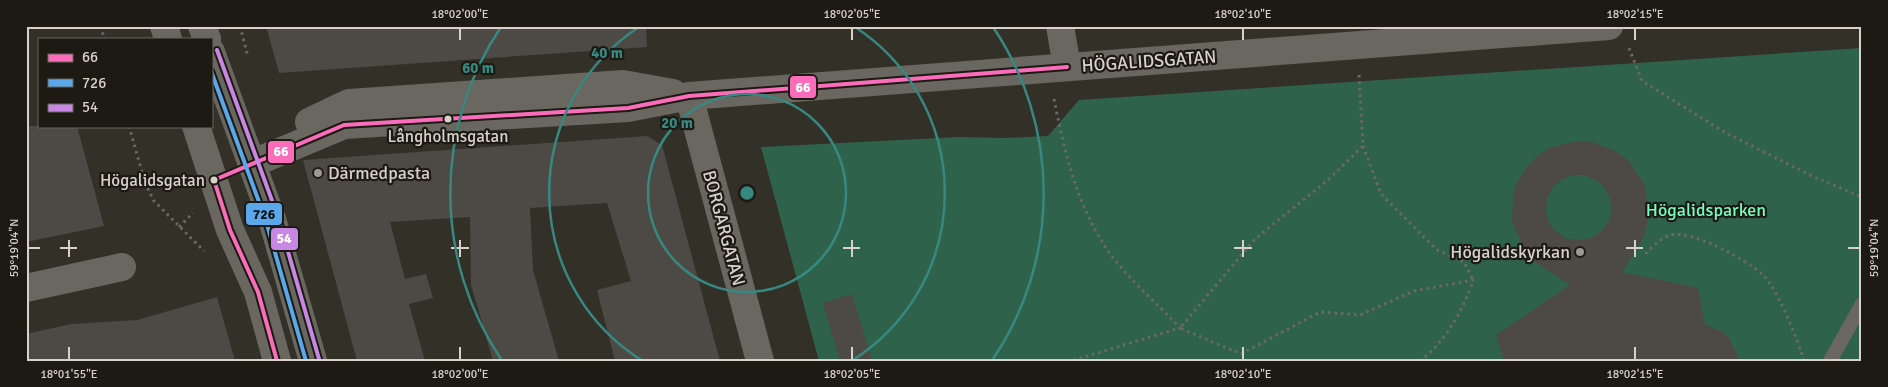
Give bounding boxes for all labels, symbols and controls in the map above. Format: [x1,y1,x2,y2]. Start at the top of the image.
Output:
text: 18°02'00"E [431,7,489,22]
text: 18°02'05"E [823,7,881,22]
text: 18°02'10"E [1214,7,1272,22]
text: 18°02'15"E [1606,7,1664,22]
legend [38,38,212,128]
text: 40 m [591,44,623,62]
street label: HÖGALIDSGATAN [1081,45,1217,77]
text: 66 [82,48,98,66]
text: 60 m [462,59,494,77]
text: 726 [82,74,106,92]
line badge: 66 [789,75,817,99]
text: 66 [795,79,811,96]
text: 54 [82,98,98,116]
marker: Långholmsgatan [443,114,453,124]
text: 20 m [661,114,693,132]
place label: Långholmsgatan [388,126,508,147]
line badge: 66 [267,140,295,164]
text: 66 [273,143,289,160]
place label: Därmedpasta [328,162,430,184]
marker: Därmedpasta [312,167,324,179]
street label: BORGARGATAN [698,168,750,288]
place label: Högalidsgatan [100,170,205,191]
marker: Högalidsgatan [209,175,219,185]
centre of rings [738,184,756,202]
park label: Högalidsparken [1646,199,1766,221]
line badge: 726 [245,202,283,226]
text: 726 [253,206,276,223]
text: 59°19'04"N [7,219,22,277]
text: 59°19'04"N [1867,219,1882,277]
line badge: 54 [270,227,299,251]
text: 54 [276,230,292,247]
place label: Högalidskyrkan [1450,241,1570,263]
marker: Högalidskyrkan [1574,246,1586,258]
text: 18°01'55"E [40,367,98,382]
text: 18°02'00"E [431,367,489,382]
text: 18°02'05"E [823,367,881,382]
text: 18°02'10"E [1214,367,1272,382]
text: 18°02'15"E [1606,367,1664,382]

